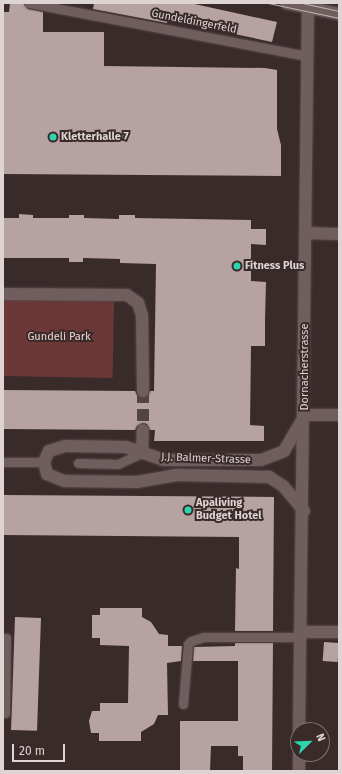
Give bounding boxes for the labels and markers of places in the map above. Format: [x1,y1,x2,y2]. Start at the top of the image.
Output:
place label: Kletterhalle 7 [61,130,129,144]
marker: Kletterhalle 7 [48,132,58,142]
place label: Fitness Plus [245,259,304,273]
marker: Fitness Plus [232,261,242,271]
place label: Apaliving Budget Hotel [196,497,262,523]
marker: Apaliving Budget Hotel [183,505,193,515]

